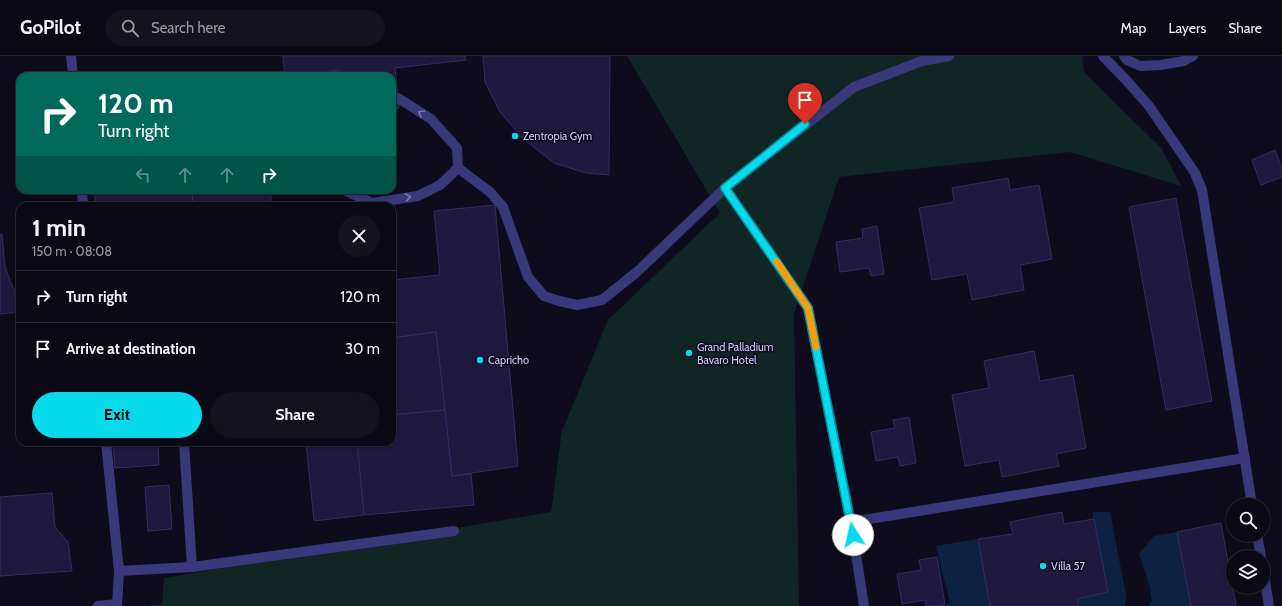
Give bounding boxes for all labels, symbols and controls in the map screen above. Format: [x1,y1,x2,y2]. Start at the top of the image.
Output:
search box [105,10,385,46]
text: GoPilot [20,16,81,39]
icon: search [119,17,141,39]
text: Search here [151,19,225,37]
text: Map [1121,19,1146,37]
text: Layers [1168,19,1206,37]
text: Share [1228,19,1262,37]
pin [788,83,822,124]
text: 120 m [98,86,174,120]
icon: right [32,88,84,140]
icon: arrive [794,89,816,111]
one-way arrow [418,110,425,117]
text: Turn right [98,120,169,142]
place label: Zentropia Gym [523,129,593,143]
marker: Zentropia Gym [510,131,520,141]
icon: left [132,164,154,186]
icon: ahead [174,164,196,186]
icon: ahead [216,164,238,186]
icon: right [258,164,280,186]
one-way arrow [405,193,411,202]
text: 1 min [32,213,86,242]
button: close [338,215,380,257]
text: 150 m · 08:08 [32,243,112,259]
icon: right [32,286,54,308]
text: Turn right [66,288,127,306]
text: 120 m [340,288,380,306]
icon: arrive [32,338,54,360]
text: Arrive at destination [66,340,196,358]
text: 30 m [345,340,380,358]
place label: Grand Palladium Bavaro Hotel [697,340,774,367]
marker: Grand Palladium Bavaro Hotel [684,348,694,358]
place label: Capricho [488,353,529,367]
marker: Capricho [475,355,485,365]
button: Exit [32,392,202,438]
button: Share [210,392,380,438]
map controls [1226,498,1270,594]
button: search [1226,498,1270,542]
position arrow [832,514,874,556]
button: layers [1226,550,1270,594]
place label: Villa 57 [1051,559,1085,573]
marker: Villa 57 [1038,561,1048,571]

